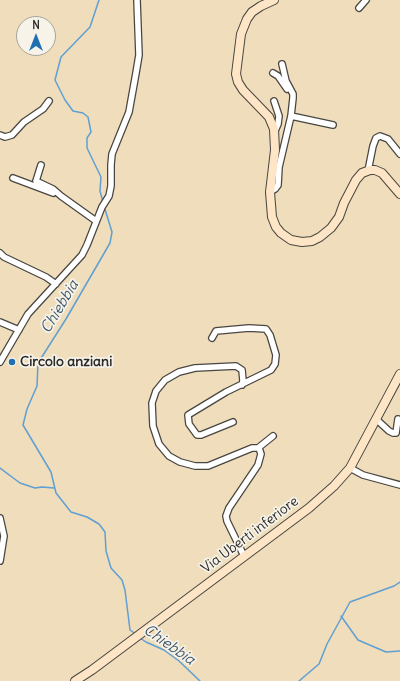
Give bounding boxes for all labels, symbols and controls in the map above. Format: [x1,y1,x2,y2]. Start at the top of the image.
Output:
north arrow [16,16,56,56]
text: N [32,18,40,32]
water label: Chiebbia [37,277,83,337]
place label: Circolo anziani [20,354,112,370]
marker: Circolo anziani [7,357,17,367]
street label: Via Uberti inferiore [198,493,302,577]
water label: Chiebbia [140,621,198,669]

